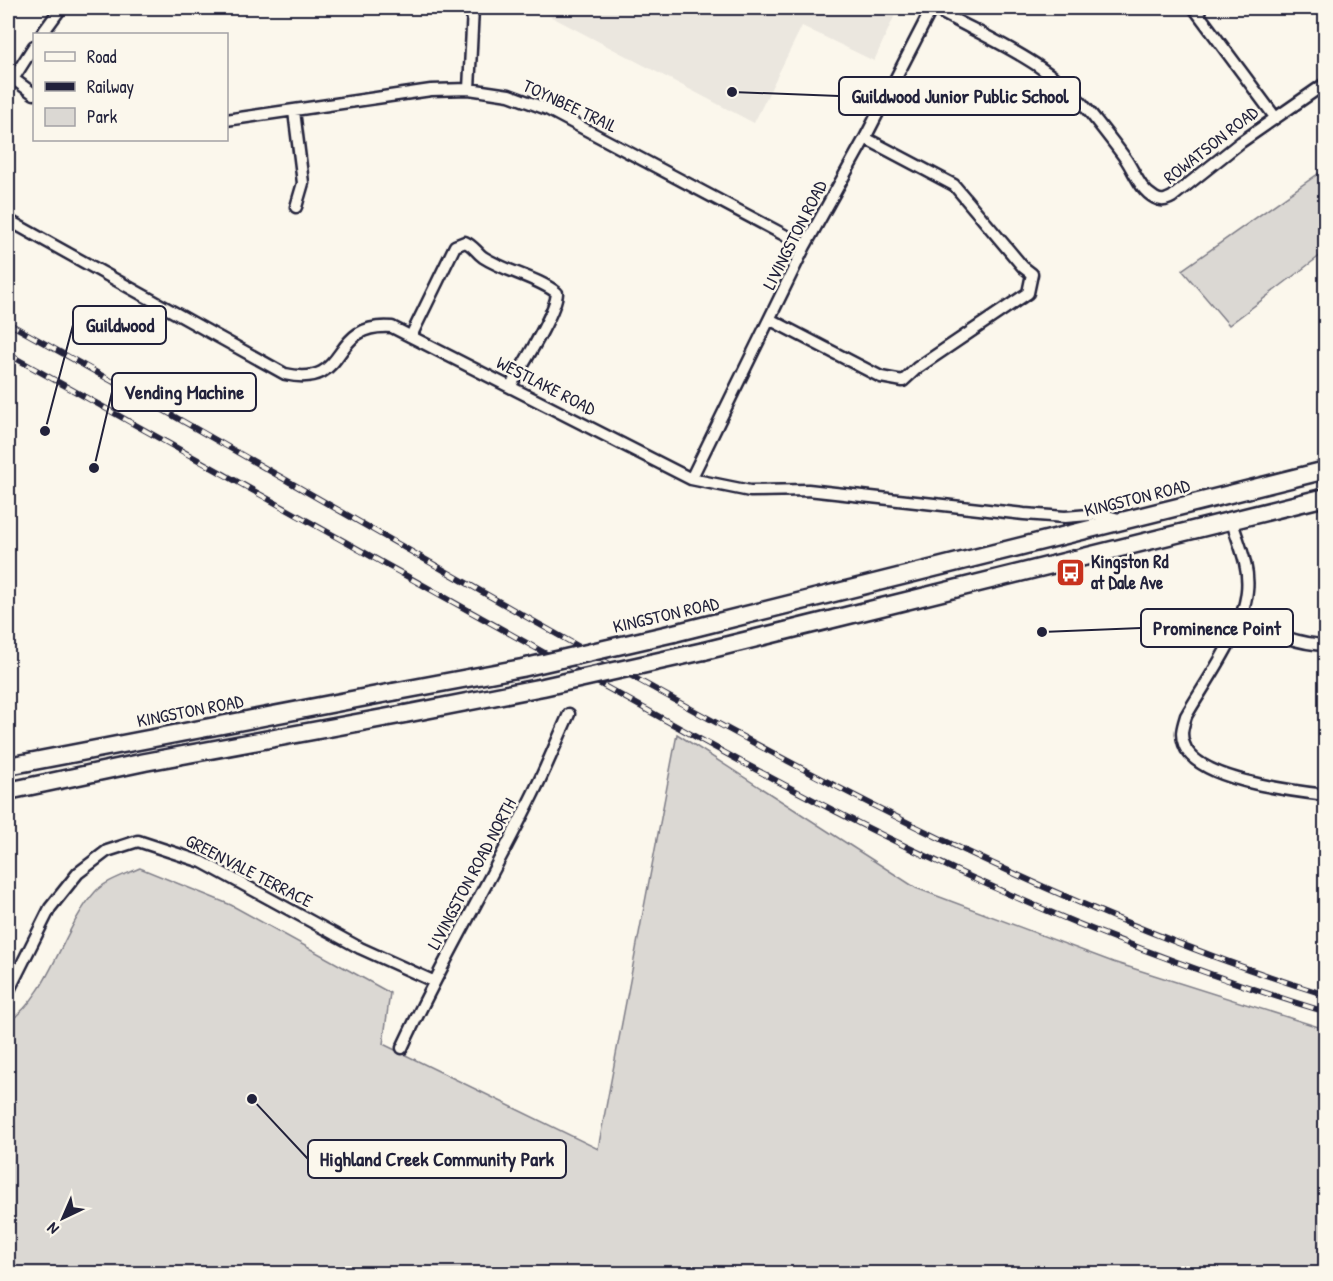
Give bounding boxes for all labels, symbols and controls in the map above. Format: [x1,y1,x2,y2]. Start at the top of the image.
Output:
legend [33,33,228,141]
text: Road [87,44,117,69]
street label: TOYNBEE TRAIL [519,73,622,138]
text: Railway [87,74,134,99]
callout: Guildwood Junior Public School [839,77,1080,115]
text: Guildwood Junior Public School [851,82,1069,109]
street label: ROWATSON ROAD [1158,99,1264,190]
text: Park [87,104,118,129]
street label: LIVINGSTON ROAD [756,176,833,294]
callout: Guildwood [73,306,166,344]
text: Guildwood [86,311,154,338]
street label: WESTLAKE ROAD [492,350,601,421]
callout: Vending Machine [112,373,256,411]
text: Vending Machine [124,378,244,406]
street label: KINGSTON ROAD [1082,472,1193,523]
place label: Kingston Rd at Dale Ave [1091,549,1168,595]
bus stop icon: Kingston Rd at Dale Ave [1054,556,1086,588]
street label: KINGSTON ROAD [611,590,722,639]
callout: Prominence Point [1141,609,1293,647]
text: Prominence Point [1153,614,1282,641]
street label: KINGSTON ROAD [135,688,246,733]
street label: LIVINGSTON ROAD NORTH [421,794,522,954]
street label: GREENVALE TERRACE [181,828,317,913]
callout: Highland Creek Community Park [308,1140,566,1178]
text: Highland Creek Community Park [320,1145,555,1173]
north arrow [33,1188,93,1248]
text: N [42,1218,63,1240]

